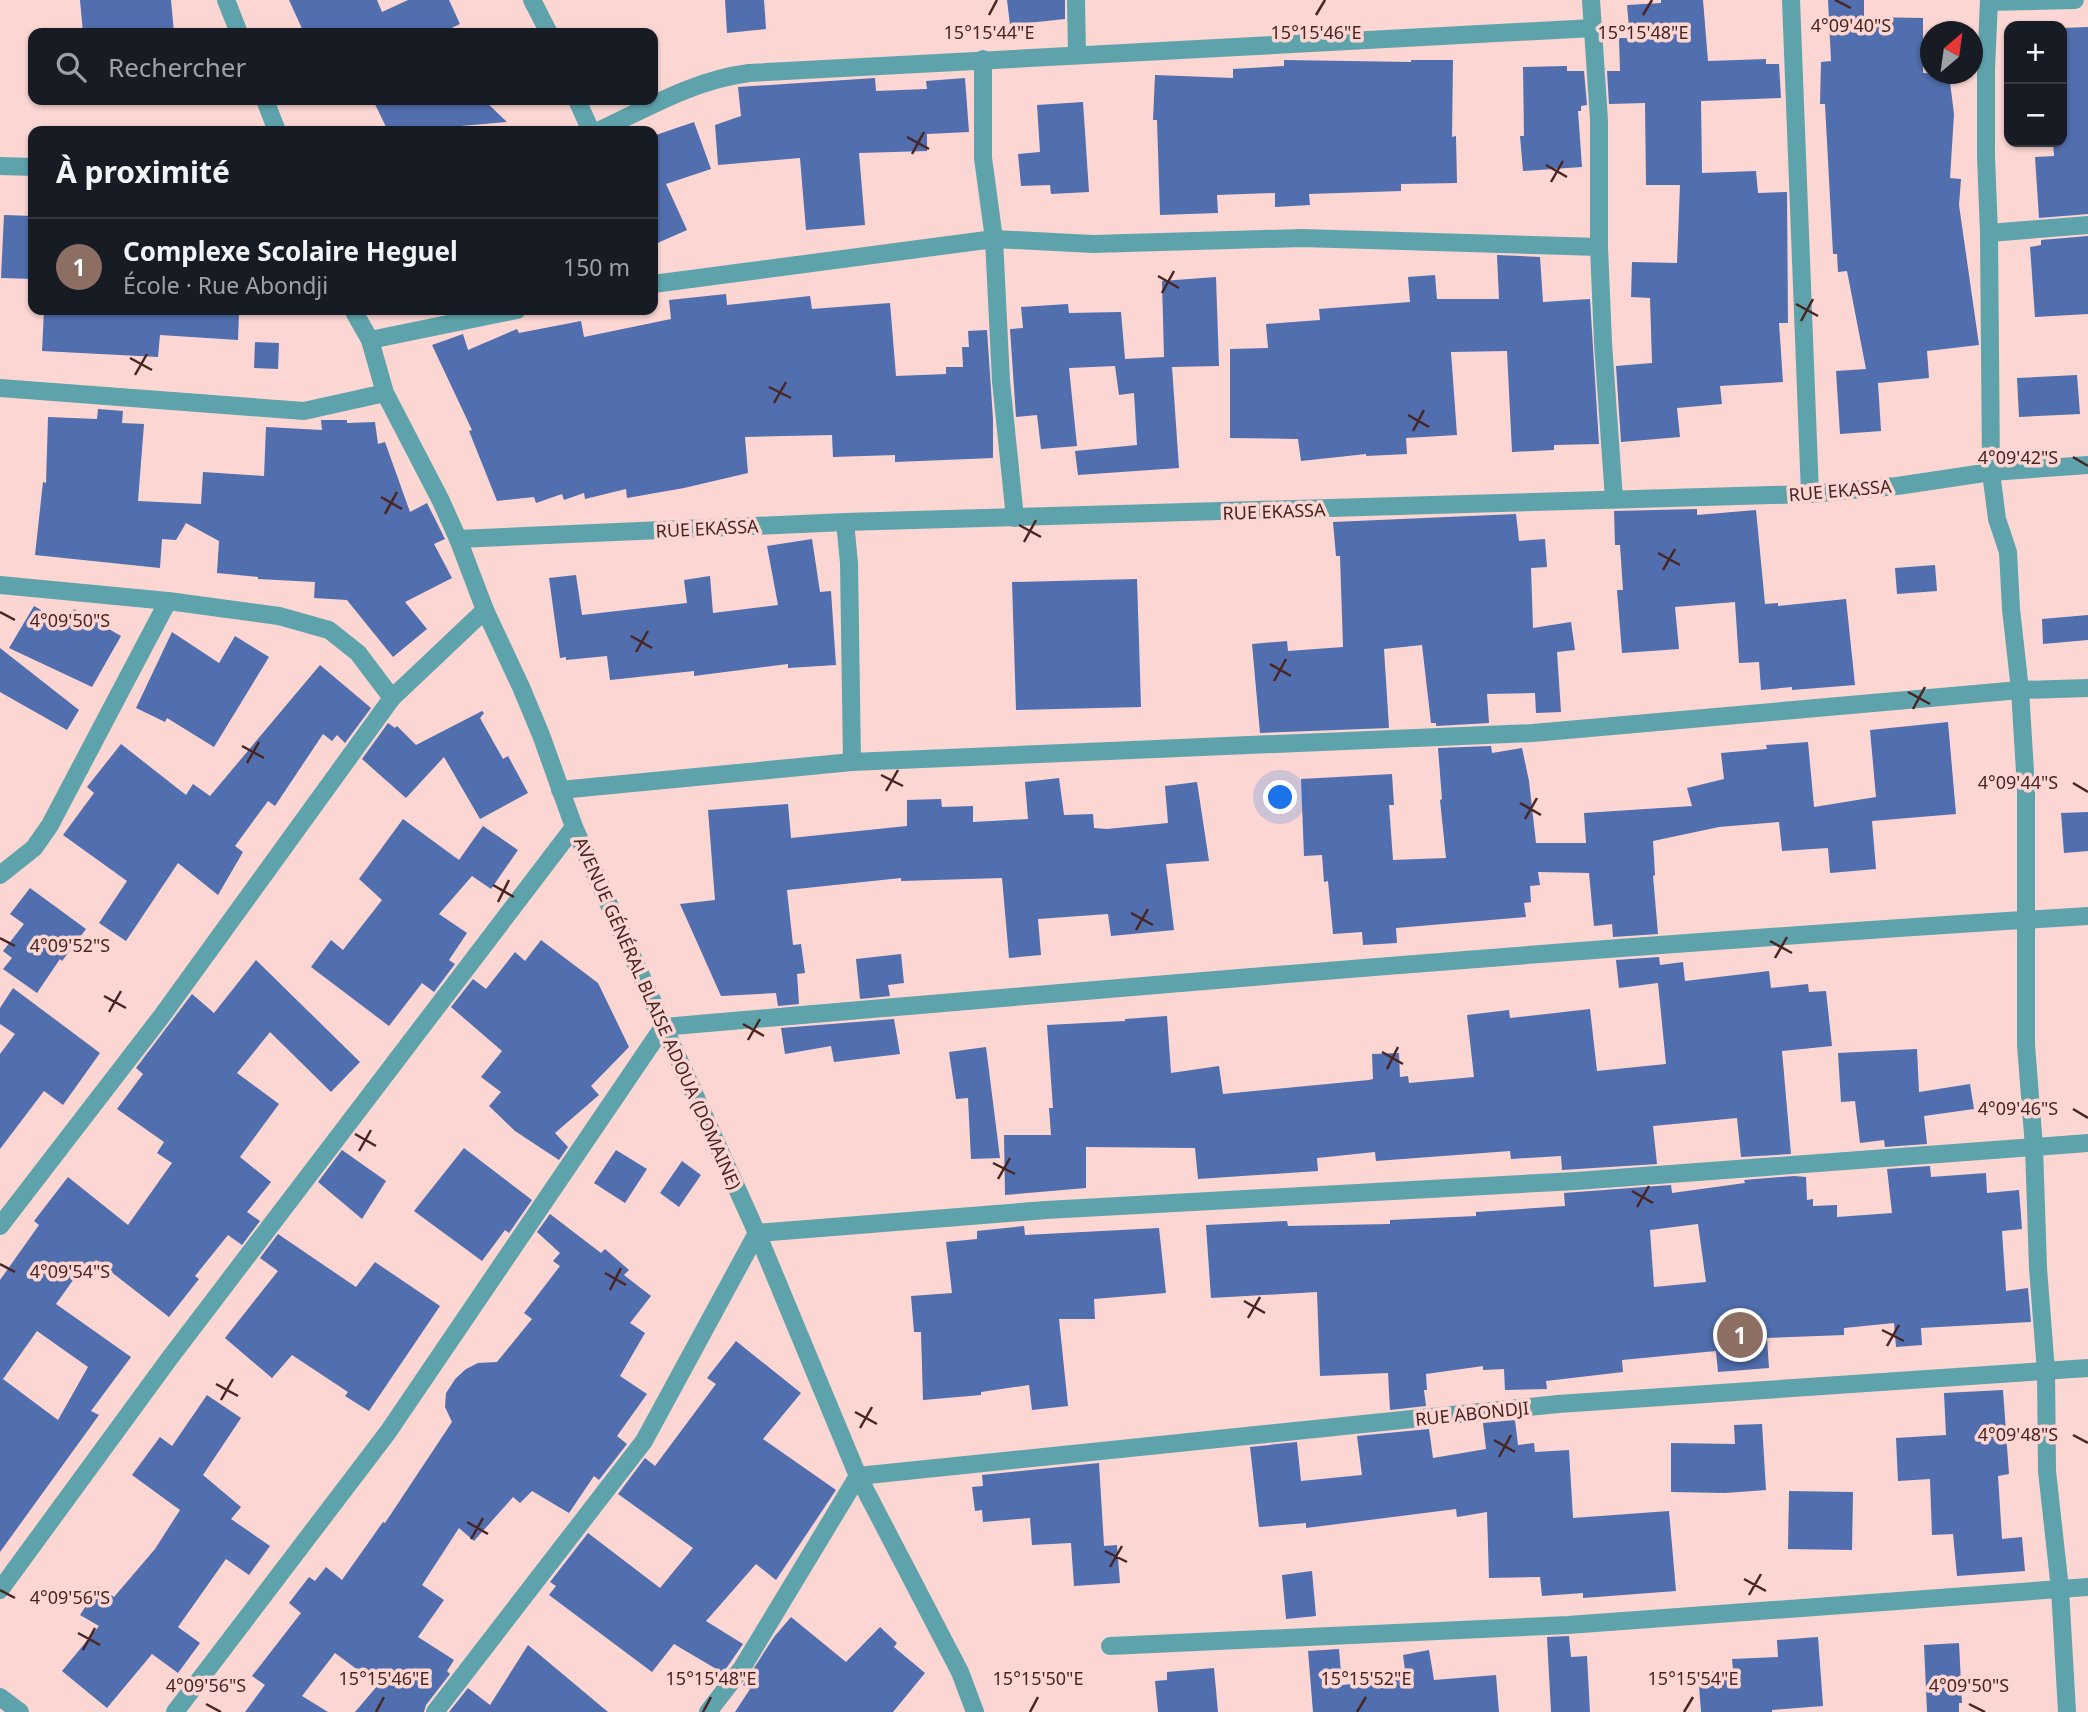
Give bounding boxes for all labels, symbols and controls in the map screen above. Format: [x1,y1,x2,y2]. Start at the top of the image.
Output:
text: 4°09'40"S [1811,13,1891,37]
text: 15°15'44"E [944,20,1034,44]
text: 15°15'46"E [1271,20,1361,44]
text: 15°15'48"E [1598,20,1688,44]
north arrow [1920,21,1983,84]
map controls [2004,21,2067,147]
button: + [2004,21,2067,84]
search box [28,28,658,105]
icon: search [52,48,90,86]
text: Rechercher [108,49,246,85]
button: − [2004,84,2067,147]
text: À proximité [56,151,230,192]
text: Complexe Scolaire Heguel [123,233,458,269]
text: 1 [72,251,86,283]
text: 150 m [563,251,630,283]
text: École · Rue Abondji [123,269,328,301]
text: 4°09'42"S [1978,445,2058,469]
street label: RUE EKASSA [1788,474,1893,506]
street label: RUE EKASSA [1222,497,1326,525]
street label: RUE EKASSA [655,513,760,543]
text: 4°09'50"S [30,608,110,632]
text: 4°09'44"S [1978,770,2058,794]
your location [1263,780,1297,814]
street label: AVENUE GÉNÉRAL BLAISE ADOUA (DOMAINE) [569,833,747,1193]
text: 4°09'52"S [30,933,110,957]
text: 4°09'46"S [1978,1096,2058,1120]
text: 4°09'54"S [30,1259,110,1283]
pin: 1 [1717,1309,1763,1361]
street label: RUE ABONDJI [1414,1395,1530,1431]
text: 4°09'48"S [1978,1422,2058,1446]
text: 4°09'56"S [30,1585,110,1609]
text: 15°15'46"E [339,1666,429,1690]
text: 15°15'48"E [666,1666,756,1690]
text: 15°15'50"E [993,1666,1083,1690]
text: 15°15'52"E [1321,1666,1411,1690]
text: 15°15'54"E [1648,1666,1738,1690]
text: 4°09'56"S [166,1673,246,1697]
text: 4°09'50"S [1929,1673,2009,1697]

